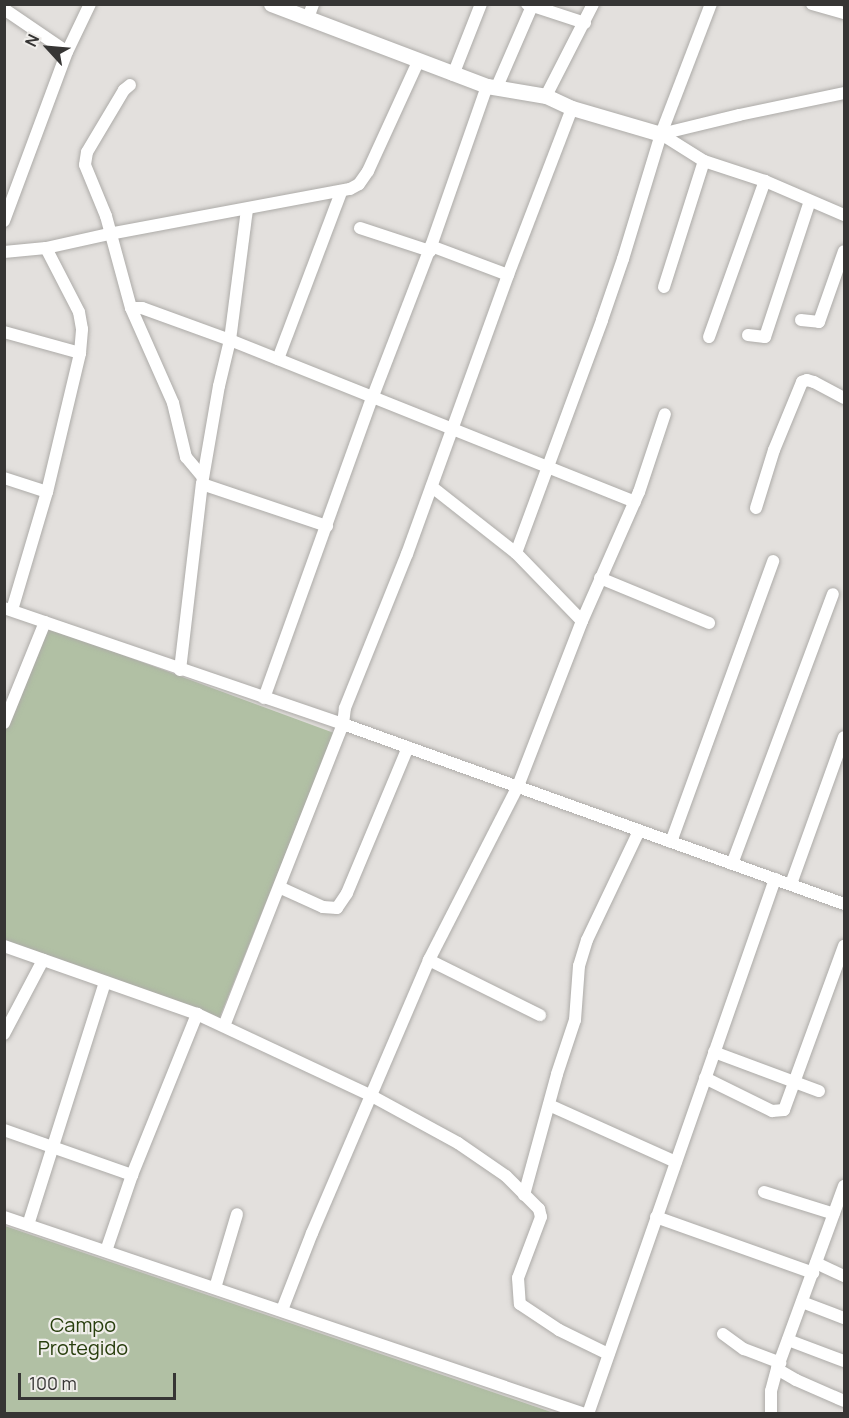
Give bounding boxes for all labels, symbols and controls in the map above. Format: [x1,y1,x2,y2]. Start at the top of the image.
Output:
north arrow [18,18,78,78]
text: N [19,30,44,50]
park label: Campo Protegido [38,1312,128,1359]
scale bar [21,1361,178,1399]
text: 100 m [29,1371,77,1395]

